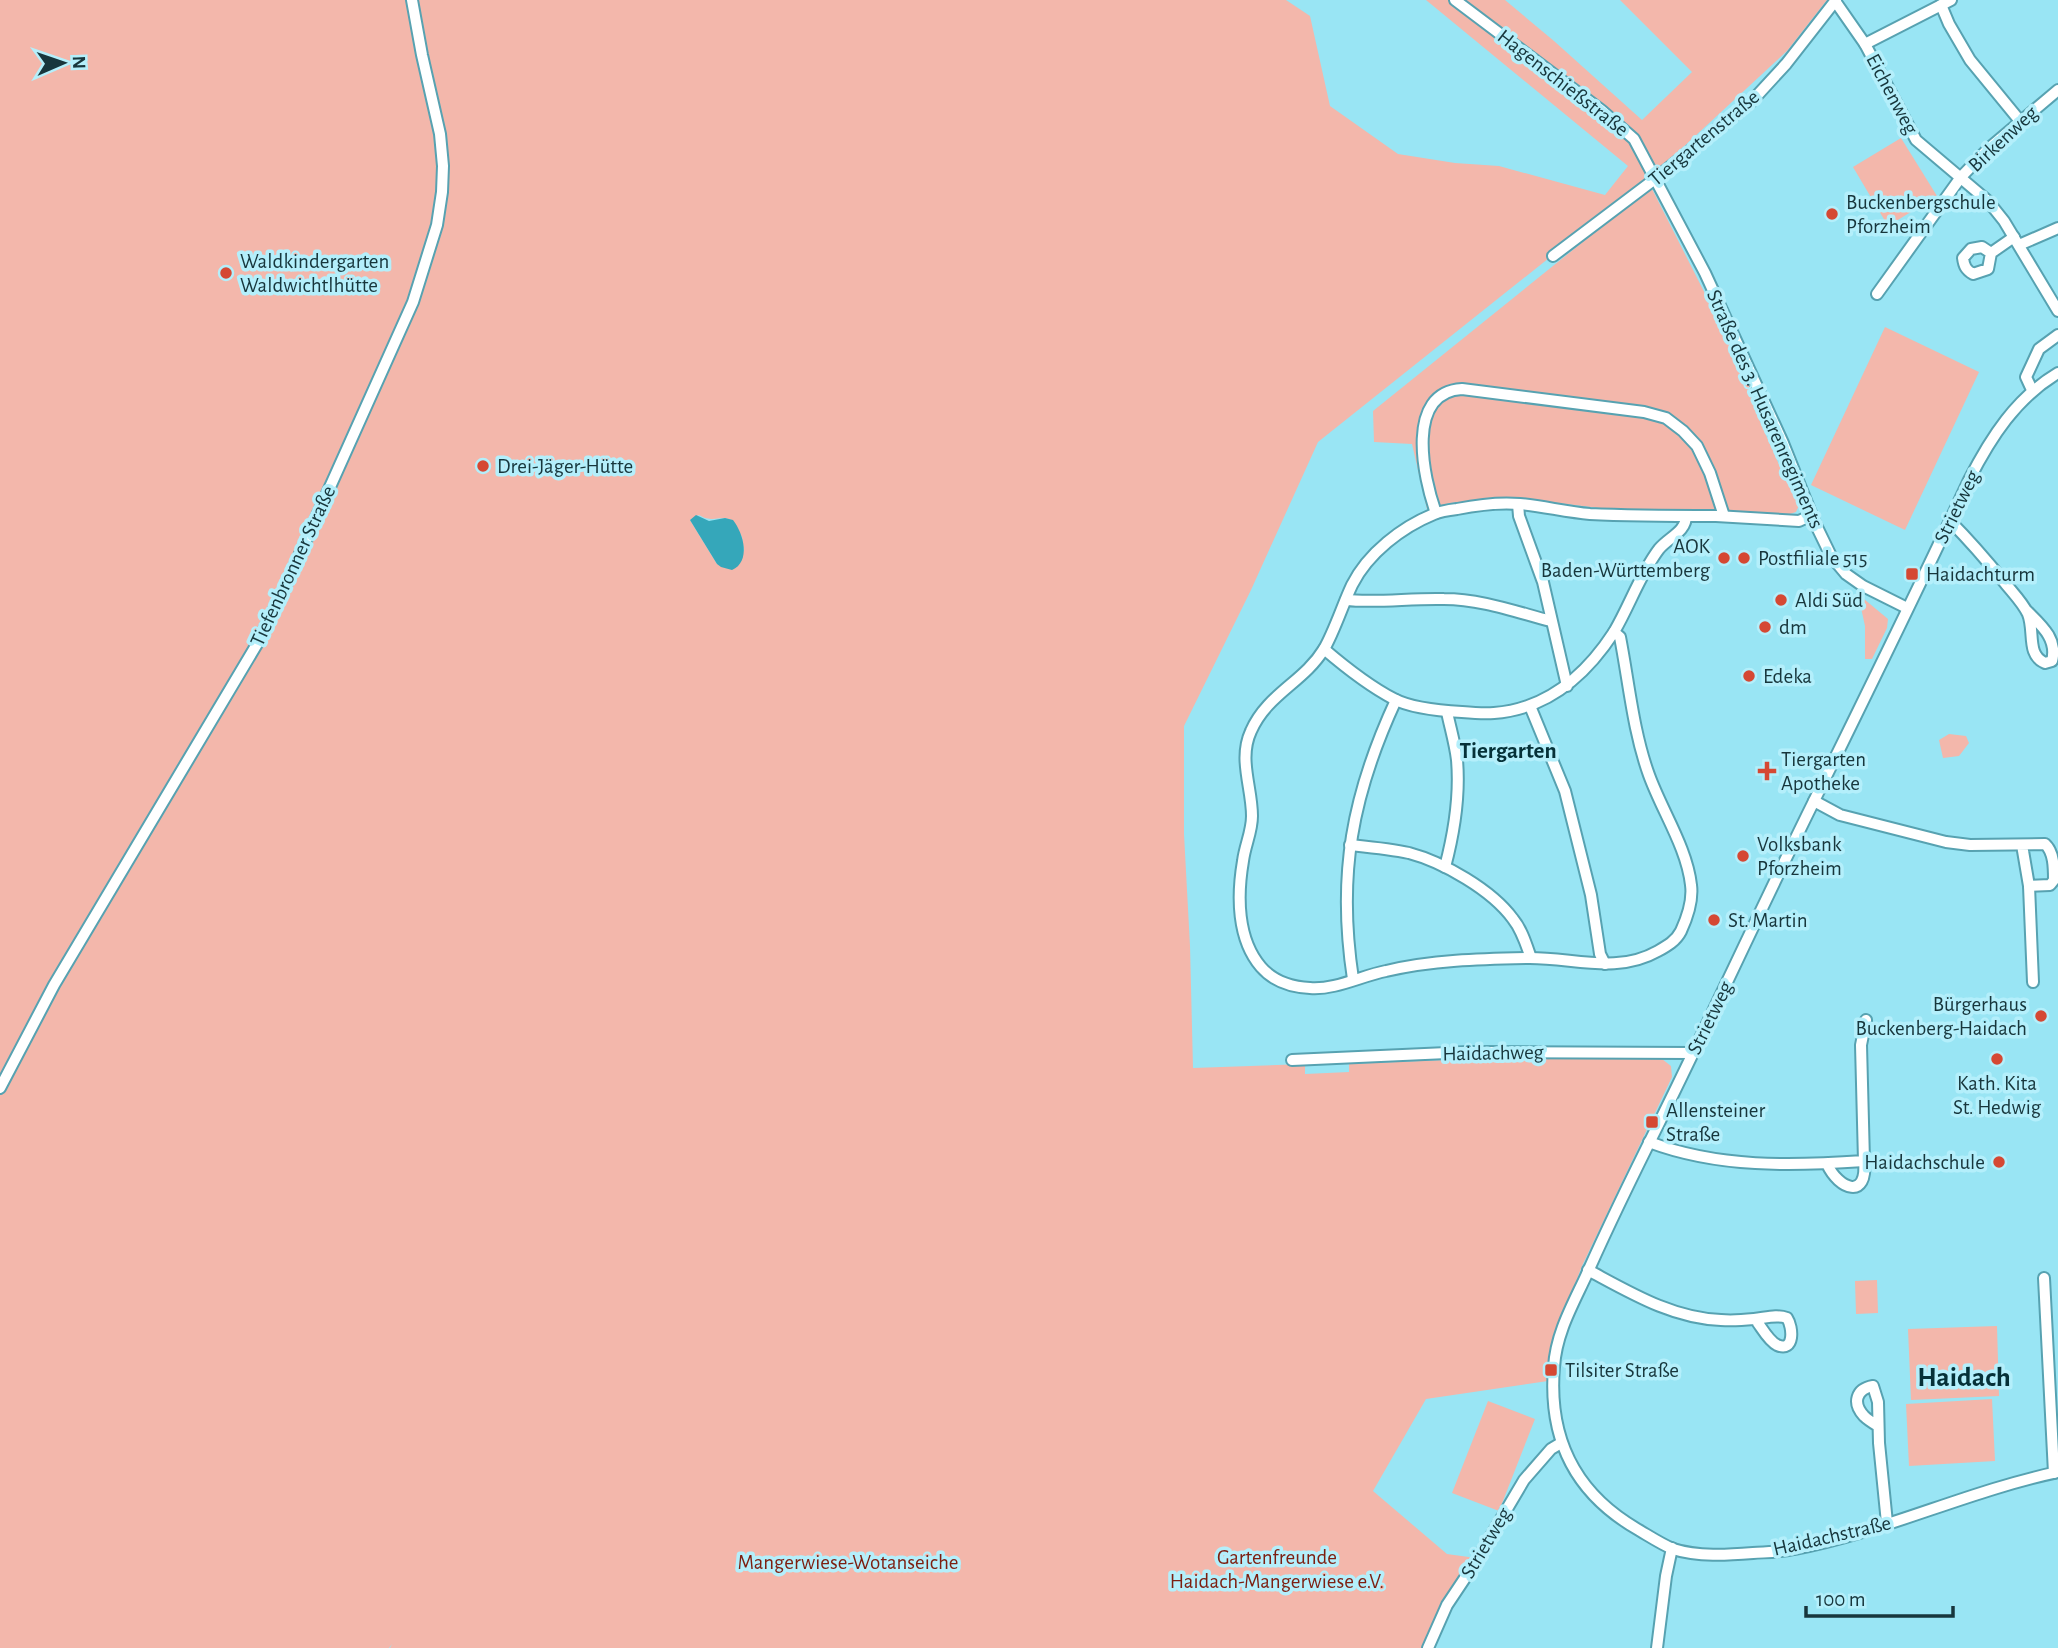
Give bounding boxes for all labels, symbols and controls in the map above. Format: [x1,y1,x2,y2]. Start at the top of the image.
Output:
street label: Hagenschießstraße [1494,26,1632,140]
north arrow [28,28,98,98]
street label: Eichenweg [1862,50,1922,138]
text: N [69,56,88,69]
street label: Tiergartenstraße [1645,86,1763,190]
street label: Birkenweg [1964,101,2042,176]
place label: Buckenbergschule Pforzheim [1846,192,1996,237]
marker: Buckenbergschule Pforzheim [1824,206,1840,222]
place label: Waldkindergarten Waldwichtlhütte [240,251,389,296]
marker: Waldkindergarten Waldwichtlhütte [218,265,234,281]
street label: Straße des 3. Husarenregiments [1703,286,1827,532]
place label: Drei-Jäger-Hütte [497,456,633,477]
marker: Drei-Jäger-Hütte [475,458,491,474]
street label: Strietweg [1930,466,1984,547]
street label: Tiefenbronner Straße [247,482,339,650]
place label: AOK Baden-Württemberg [1541,536,1711,581]
place label: Postfiliale 515 [1758,548,1868,569]
marker: AOK Baden-Württemberg [1716,550,1732,566]
marker: Postfiliale 515 [1736,550,1752,566]
place label: Haidachturm [1926,564,2035,585]
marker: Haidachturm [1904,566,1920,582]
place label: Aldi Süd [1795,590,1863,611]
marker: Aldi Süd [1773,592,1789,608]
place label: dm [1779,617,1807,638]
marker: dm [1757,619,1773,635]
place label: Edeka [1763,666,1812,687]
marker: Edeka [1741,668,1757,684]
district label: Tiergarten [1459,740,1557,763]
place label: Tiergarten Apotheke [1781,749,1866,794]
marker: Tiergarten Apotheke [1759,763,1775,779]
place label: Volksbank Pforzheim [1757,834,1842,879]
marker: Volksbank Pforzheim [1735,848,1751,864]
place label: St. Martin [1728,910,1808,931]
marker: St. Martin [1706,912,1722,928]
street label: Strietweg [1683,977,1737,1058]
place label: Bürgerhaus Buckenberg-Haidach [1856,994,2027,1039]
marker: Bürgerhaus Buckenberg-Haidach [2033,1008,2049,1024]
street label: Haidachweg [1442,1042,1545,1064]
marker: Kath. Kita St. Hedwig [1989,1051,2005,1067]
place label: Kath. Kita St. Hedwig [1953,1073,2042,1118]
place label: Allensteiner Straße [1666,1100,1765,1145]
marker: Allensteiner Straße [1644,1114,1660,1130]
place label: Haidachschule [1864,1152,1985,1173]
marker: Haidachschule [1991,1154,2007,1170]
place label: Tilsiter Straße [1565,1360,1679,1381]
marker: Tilsiter Straße [1543,1362,1559,1378]
district label: Haidach [1917,1364,2011,1392]
street label: Strietweg [1457,1503,1516,1582]
street label: Haidachstraße [1771,1512,1893,1560]
park label: Gartenfreunde Haidach-Mangerwiese e.V. [1170,1547,1384,1592]
park label: Mangerwiese-Wotanseiche [737,1552,959,1573]
scale bar [1806,1574,1953,1618]
text: 100 m [1816,1589,1866,1610]

